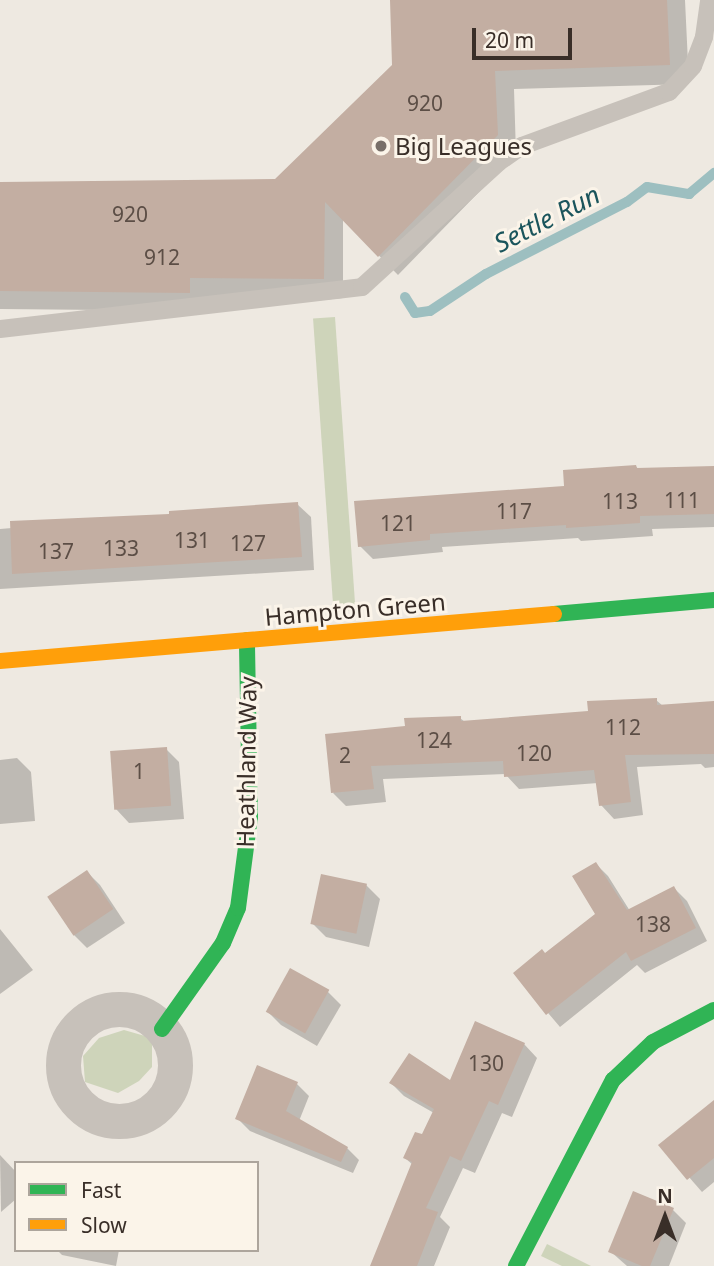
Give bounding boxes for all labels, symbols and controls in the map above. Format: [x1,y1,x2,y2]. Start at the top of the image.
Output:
scale bar [476,14,576,58]
text: 20 m [485,26,534,54]
house number: 920 [407,90,443,116]
place label: Big Leagues [395,132,532,160]
marker: Big Leagues [373,138,389,154]
water label: Settle Run [489,179,605,259]
house number: 920 [112,201,148,227]
house number: 912 [144,244,180,270]
house number: 111 [664,487,700,513]
house number: 113 [602,488,638,514]
house number: 117 [496,498,532,524]
house number: 121 [380,510,416,536]
house number: 131 [174,527,210,553]
house number: 127 [230,530,266,556]
house number: 133 [103,535,139,561]
house number: 137 [38,538,74,564]
street label: Hampton Green [263,587,447,631]
street label: Heathland Way [230,676,262,848]
house number: 112 [605,714,641,740]
house number: 124 [416,727,452,753]
house number: 120 [516,740,552,766]
house number: 2 [339,742,351,768]
house number: 1 [133,758,145,784]
house number: 138 [635,911,671,937]
house number: 130 [468,1050,504,1076]
legend [14,1161,259,1252]
text: Fast [81,1176,121,1204]
north arrow [630,1182,700,1252]
text: N [657,1183,673,1209]
text: Slow [81,1211,127,1239]

